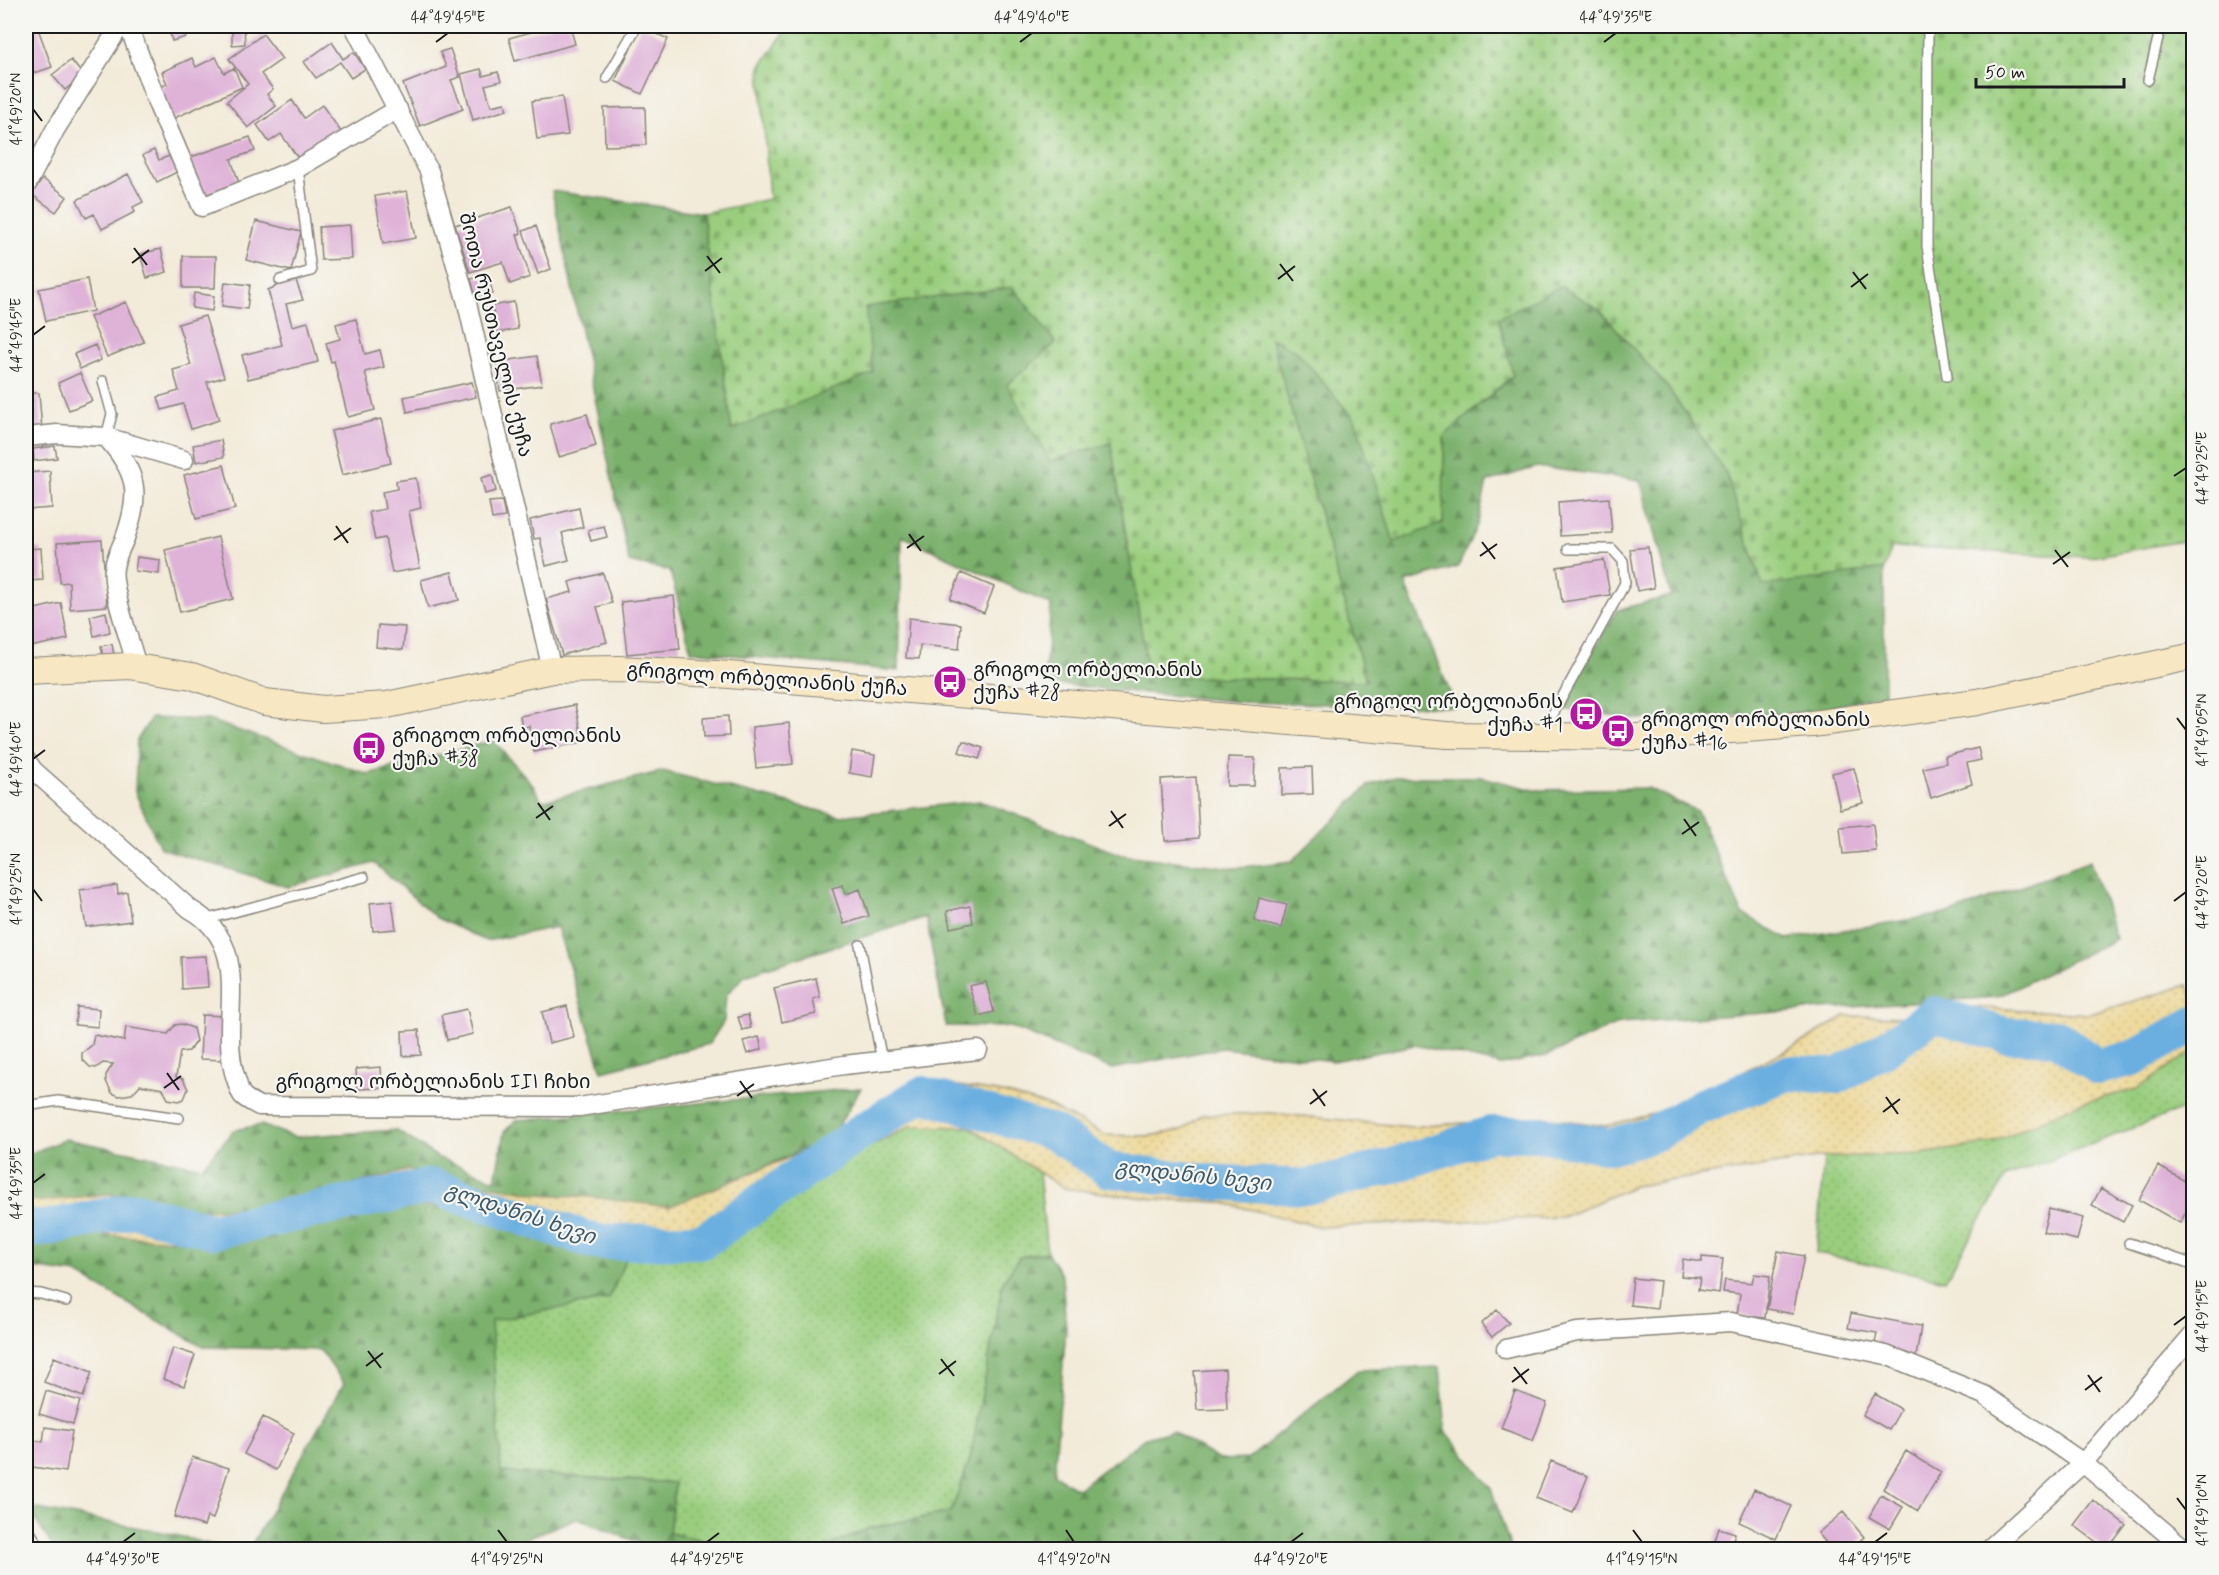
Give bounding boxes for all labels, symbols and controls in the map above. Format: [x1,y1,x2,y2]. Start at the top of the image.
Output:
text: 44°49'45"E [411,8,486,28]
text: 44°49'40"E [994,8,1070,28]
text: 44°49'35"E [1580,8,1653,28]
scale bar [1976,51,2124,89]
text: 50 m [1985,61,2025,85]
text: 41°49'20"N [7,73,27,145]
street label: შოთა რუსთაველის ქუჩა [452,210,538,460]
text: 44°49'45"E [7,297,27,372]
text: 44°49'25"E [2193,431,2213,505]
street label: გრიგოლ ორბელიანის ქუჩა [626,657,908,703]
place label: გრიგოლ ორბელიანის ქუჩა #28 [973,657,1202,707]
bus stop icon: გრიგოლ ორბელიანის ქუჩა #28 [932,664,968,700]
place label: გრიგოლ ორბელიანის ქუჩა #1 [1334,689,1563,739]
text: 41°49'05"N [2193,694,2213,766]
bus stop icon: გრიგოლ ორბელიანის ქუჩა #1 [1568,696,1604,732]
place label: გრიგოლ ორბელიანის ქუჩა #16 [1641,707,1870,757]
bus stop icon: გრიგოლ ორბელიანის ქუჩა #16 [1600,713,1636,749]
text: 44°49'40"E [7,721,27,797]
place label: გრიგოლ ორბელიანის ქუჩა #38 [392,723,621,773]
bus stop icon: გრიგოლ ორბელიანის ქუჩა #38 [351,730,387,766]
text: 41°49'25"N [7,853,27,925]
text: 44°49'20"E [2193,855,2213,929]
street label: გრიგოლ ორბელიანის III ჩიხი [275,1069,591,1096]
text: 44°49'35"E [7,1146,27,1219]
water label: გლდანის ხევი [1114,1154,1273,1198]
water label: გლდანის ხევი [441,1176,600,1252]
text: 44°49'15"E [2193,1279,2213,1352]
text: 41°49'10"N [2193,1474,2213,1546]
text: 44°49'30"E [86,1550,160,1570]
text: 41°49'25"N [471,1550,543,1570]
text: 44°49'25"E [670,1550,744,1570]
text: 41°49'20"N [1038,1550,1110,1570]
text: 44°49'20"E [1254,1550,1328,1570]
text: 41°49'15"N [1606,1550,1678,1570]
text: 44°49'15"E [1839,1550,1912,1570]

